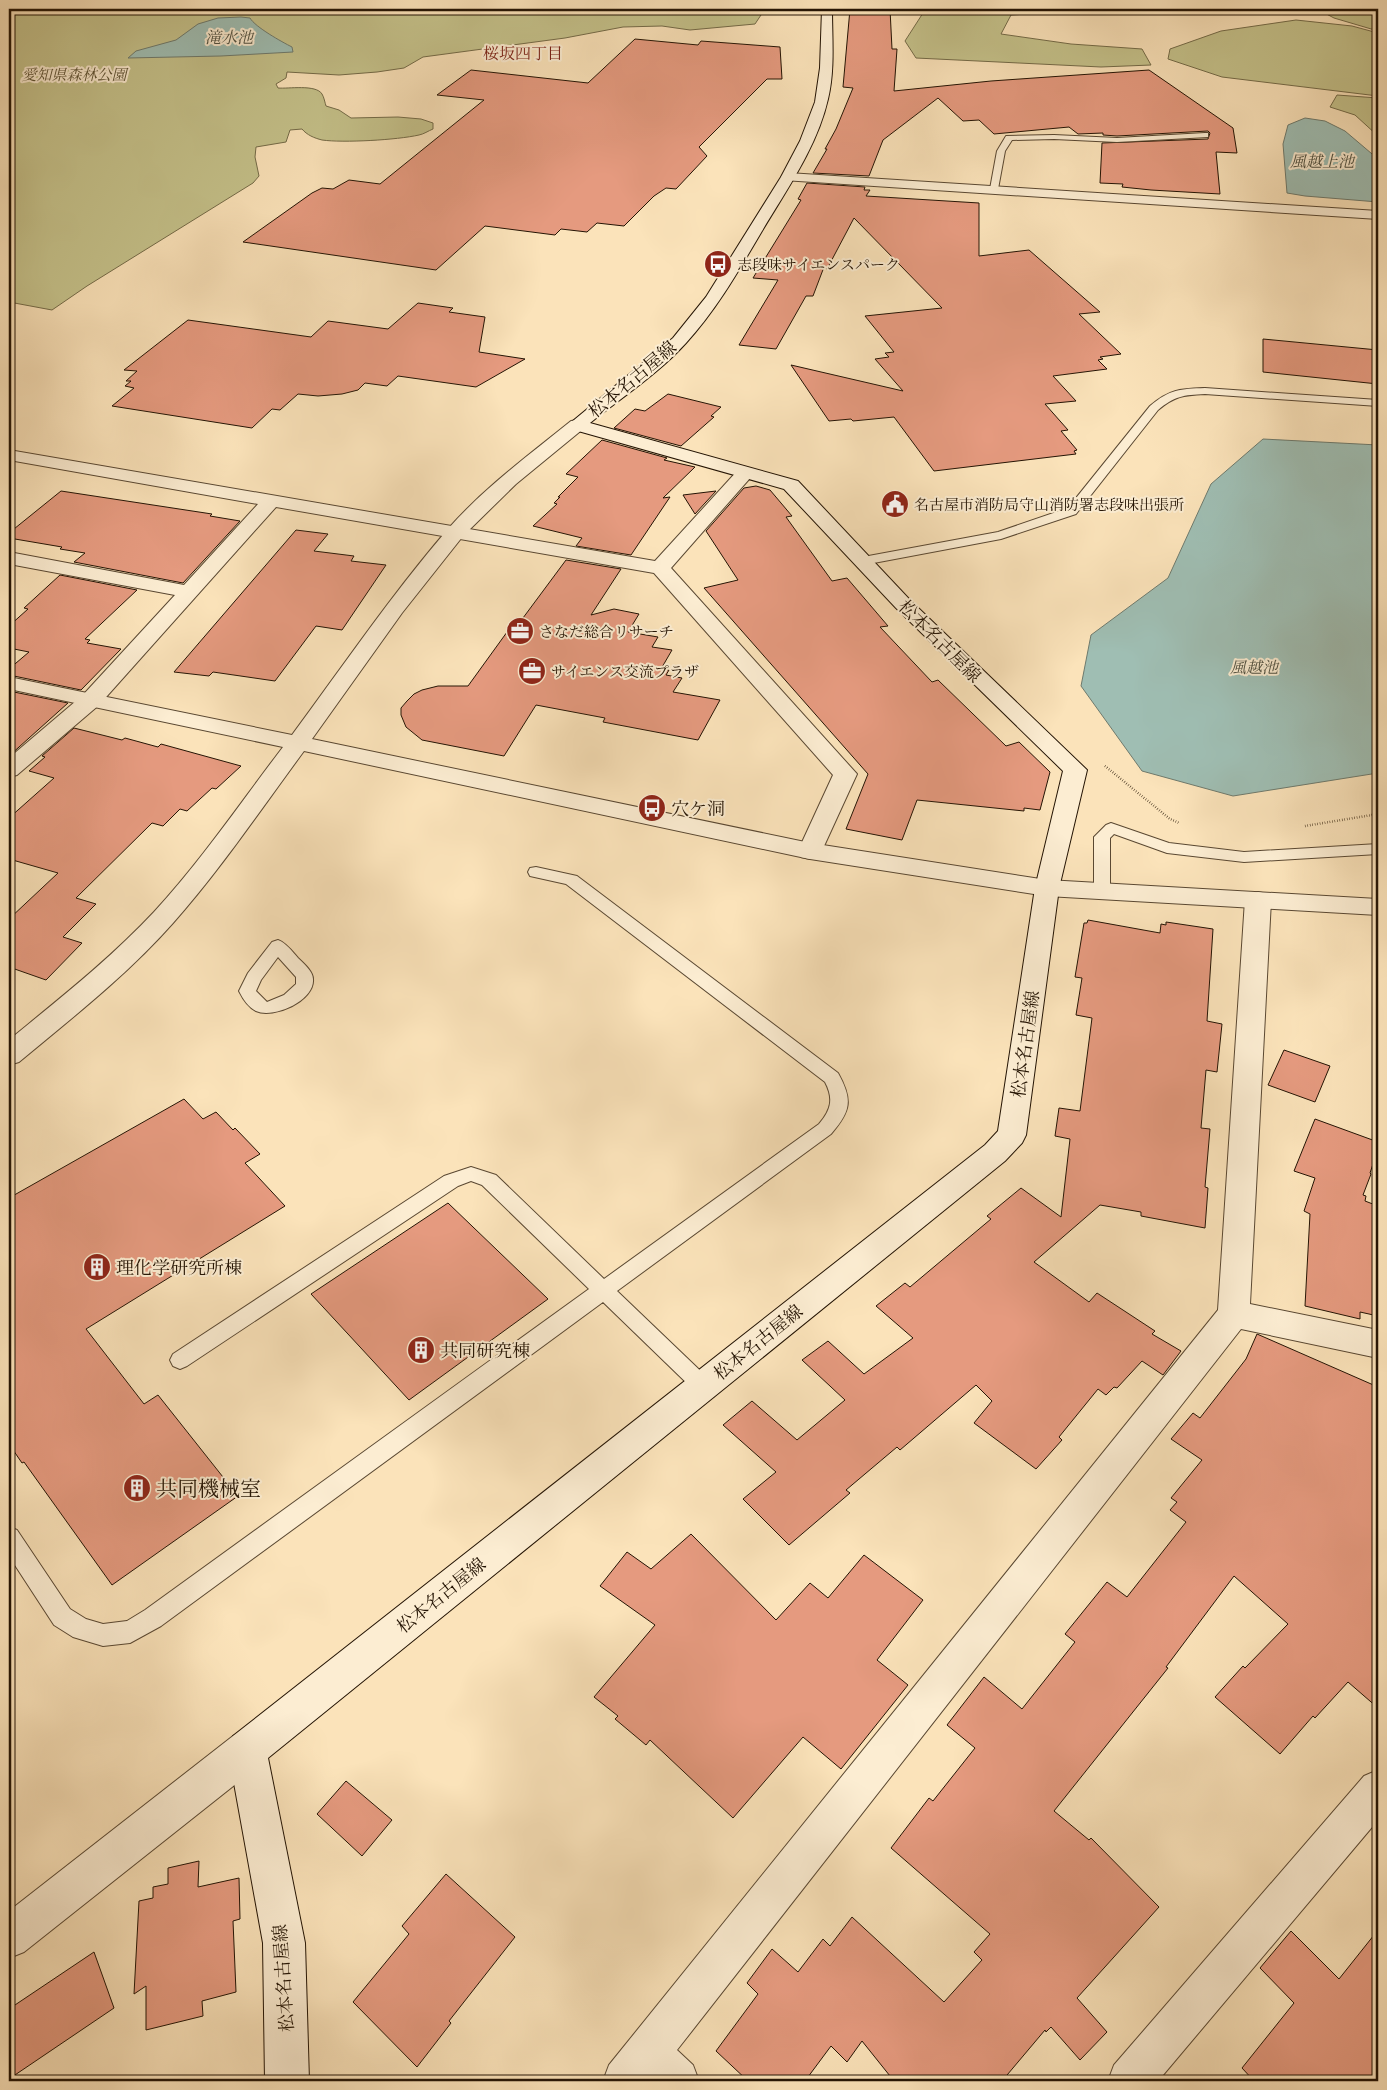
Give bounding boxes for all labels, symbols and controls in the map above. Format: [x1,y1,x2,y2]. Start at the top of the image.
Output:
water label: 滝水池 [205,25,255,49]
district label: 桜坂四丁目 [483,41,563,65]
park label: 愛知県森林公園 [21,64,129,85]
water label: 風越上池 [1290,149,1356,173]
bus stop icon: 志段味サイエンスパーク [703,249,733,279]
place label: 志段味サイエンスパーク [737,254,900,275]
street label: 松本名古屋線 [582,334,682,424]
public building icon: 名古屋市消防局守山消防署志段味出張所 [880,489,910,519]
place label: 名古屋市消防局守山消防署志段味出張所 [914,494,1184,515]
street label: 松本名古屋線 [892,593,988,689]
office icon: さなだ総合リサーチ [505,616,535,646]
place label: さなだ総合リサーチ [539,621,674,642]
water label: 風越池 [1230,655,1280,679]
office icon: サイエンス交流プラザ [517,656,547,686]
place label: サイエンス交流プラザ [551,661,699,682]
bus stop icon: 穴ケ洞 [637,793,667,823]
place label: 穴ケ洞 [671,795,725,822]
street label: 松本名古屋線 [1004,989,1046,1099]
building icon: 理化学研究所棟 [82,1252,112,1282]
place label: 理化学研究所棟 [116,1254,242,1281]
street label: 松本名古屋線 [708,1298,808,1386]
building icon: 共同研究棟 [406,1335,436,1365]
place label: 共同研究棟 [440,1337,530,1364]
building icon: 共同機械室 [122,1473,152,1503]
place label: 共同機械室 [156,1473,261,1504]
street label: 松本名古屋線 [391,1551,491,1639]
street label: 松本名古屋線 [266,1923,300,2033]

